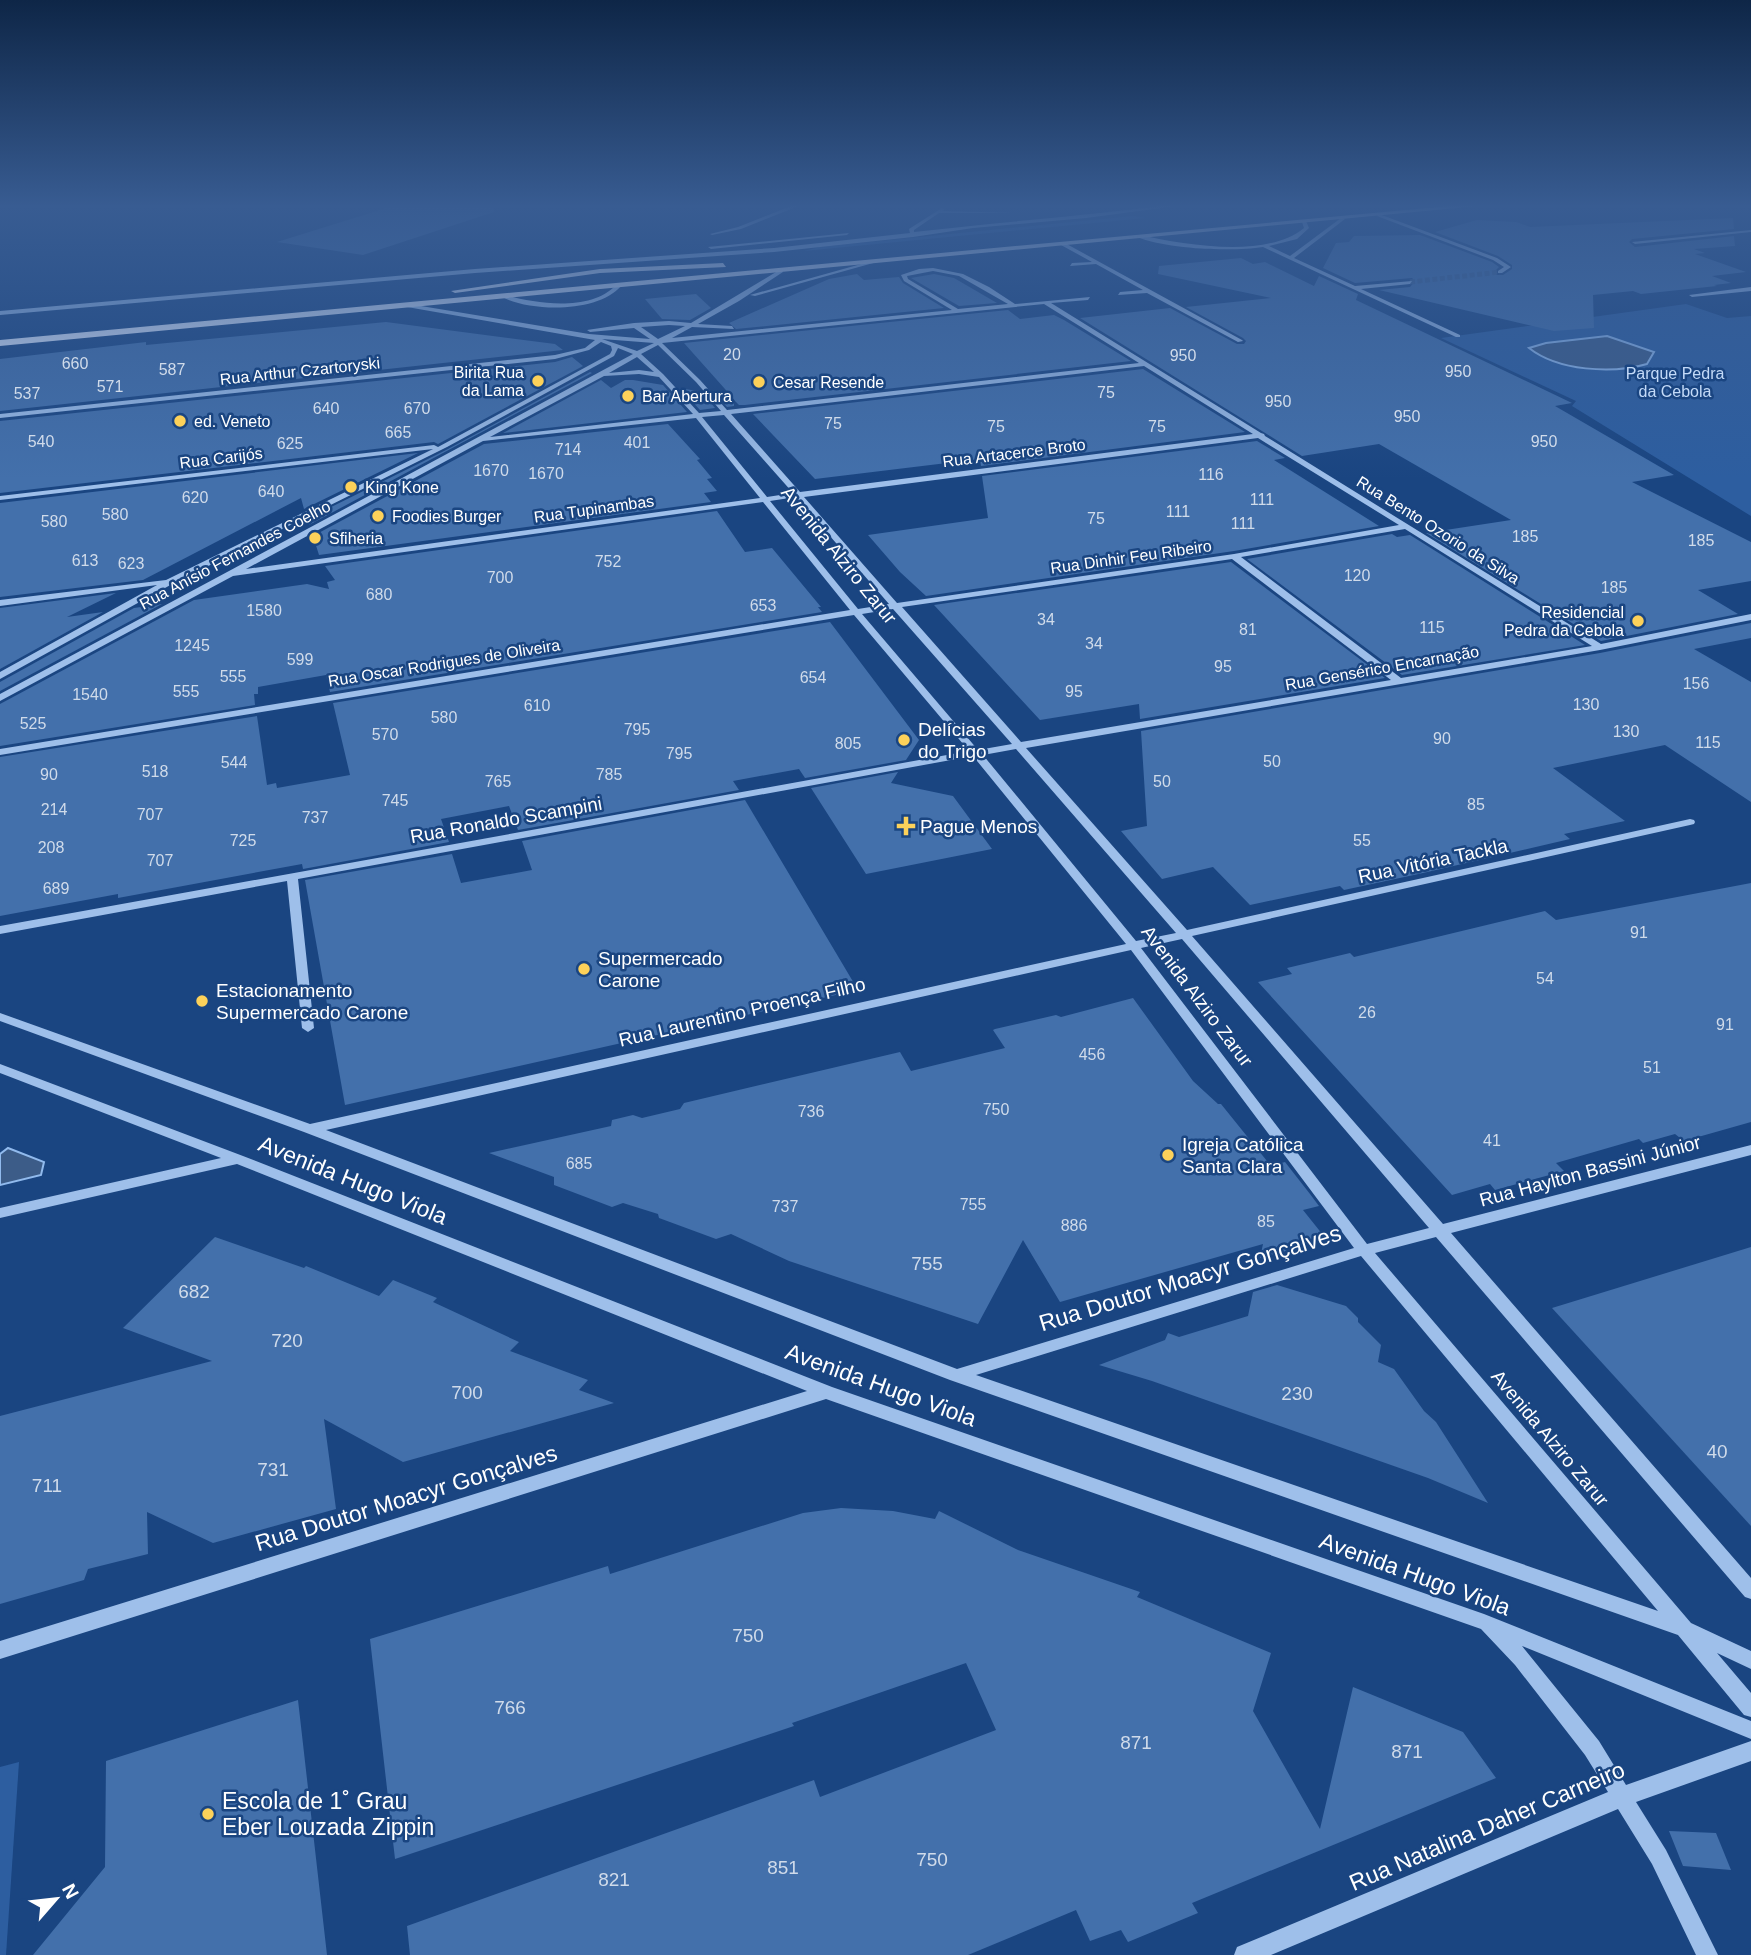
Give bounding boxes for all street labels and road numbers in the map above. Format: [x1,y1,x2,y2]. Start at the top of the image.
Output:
street label: Rua Arthur Czartoryski [219,354,381,388]
street label: Rua Artacerce Broto [941,436,1087,470]
street label: Rua Carijós [178,444,264,472]
street label: Rua Bento Ozorio da Silva [1354,473,1523,587]
street label: Avenida Alziro Zarur [777,482,901,628]
street label: Rua Tupinambas [533,492,655,526]
street label: Rua Anísio Fernandes Coelho [137,497,333,613]
street label: Rua Dinhir Feu Ribeiro [1049,537,1213,577]
street label: Rua Oscar Rodrigues de Oliveira [327,636,561,690]
street label: Rua Gensérico Encarnação [1284,643,1480,693]
street label: Rua Ronaldo Scampini [408,793,604,847]
street label: Rua Vitória Tackla [1356,835,1510,887]
street label: Avenida Alziro Zarur [1137,922,1257,1071]
street label: Rua Laurentino Proença Filho [617,973,867,1051]
street label: Avenida Hugo Viola [255,1130,451,1230]
street label: Rua Haylton Bassini Júnior [1477,1131,1704,1211]
street label: Rua Doutor Moacyr Gonçalves [1036,1220,1344,1336]
street label: Avenida Hugo Viola [782,1338,980,1432]
street label: Avenida Alziro Zarur [1487,1366,1613,1511]
street label: Rua Doutor Moacyr Gonçalves [252,1440,560,1556]
street label: Avenida Hugo Viola [1316,1527,1514,1621]
street label: Rua Natalina Daher Carneiro [1345,1756,1629,1896]

